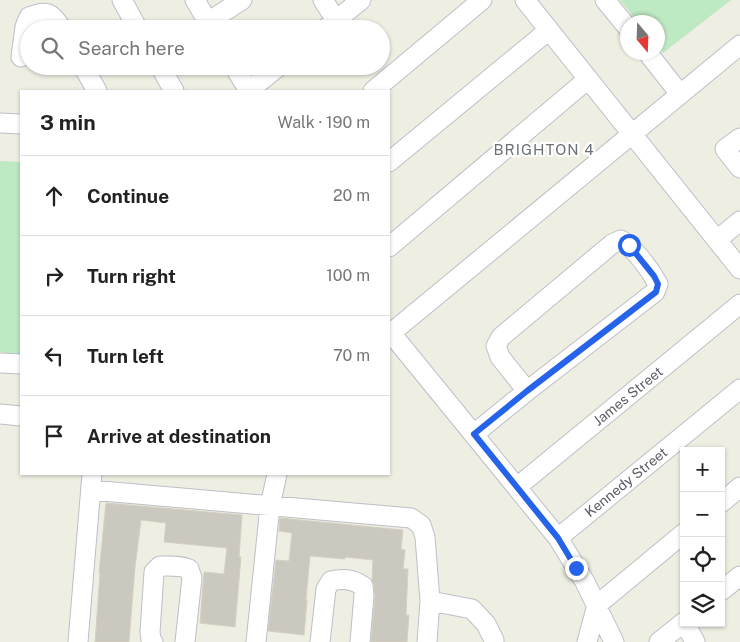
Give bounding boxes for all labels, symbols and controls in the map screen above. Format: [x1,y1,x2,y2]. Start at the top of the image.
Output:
north arrow [620,15,665,60]
search box [20,20,390,75]
icon: search [38,34,66,62]
text: Search here [78,37,185,59]
text: 3 min [40,110,96,135]
text: Walk · 190 m [278,113,370,132]
district label: BRIGHTON 4 [493,141,595,158]
icon: ahead [40,182,68,210]
text: Continue [87,185,169,207]
text: 20 m [333,186,370,205]
route start [618,234,641,257]
icon: right [40,262,68,290]
text: Turn right [87,265,176,287]
text: 100 m [326,266,370,285]
icon: left [40,342,68,370]
text: Turn left [87,345,164,367]
text: 70 m [333,346,370,365]
street label: James Street [590,363,666,429]
icon: arrive [40,422,68,450]
text: Arrive at destination [87,425,271,447]
street label: Kennedy Street [582,444,670,520]
map controls [680,447,725,627]
button: + [680,447,725,492]
button: − [680,492,725,537]
button: locate [680,537,725,582]
route end [565,557,588,580]
button: layers [680,582,725,627]

